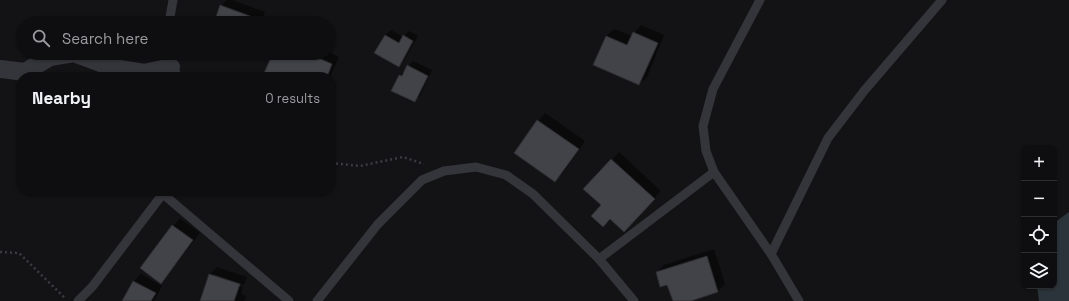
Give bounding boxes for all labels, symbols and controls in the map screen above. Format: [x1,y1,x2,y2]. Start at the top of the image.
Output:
search box [16,16,336,60]
icon: search [30,27,52,49]
text: Search here [62,29,148,48]
text: Nearby [32,87,91,109]
text: 0 results [265,90,320,107]
map controls [1021,145,1057,289]
button: + [1021,145,1057,181]
button: − [1021,181,1057,217]
button: locate [1021,217,1057,253]
button: layers [1021,253,1057,289]

